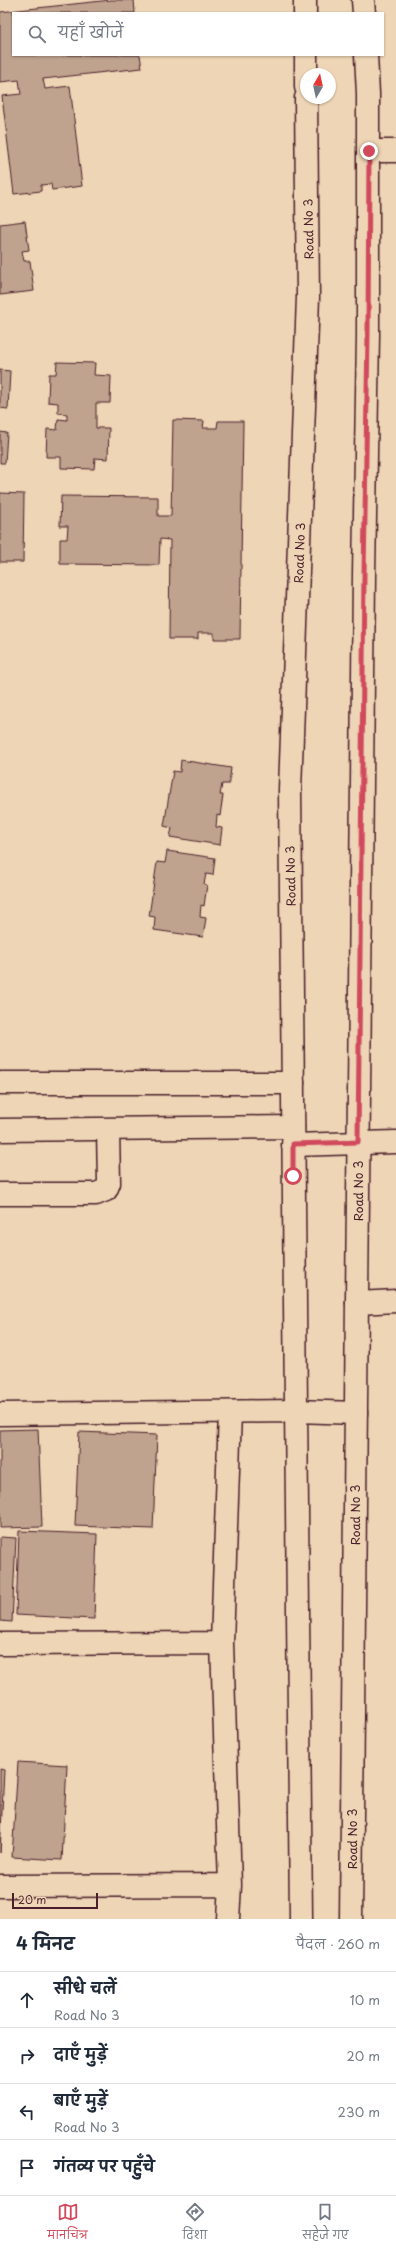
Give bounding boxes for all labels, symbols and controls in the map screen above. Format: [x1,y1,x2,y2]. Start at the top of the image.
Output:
search box [12,12,384,56]
text: यहाँ खोजें [58,20,124,43]
icon: search [26,23,48,45]
north arrow [300,68,336,104]
route end [360,142,378,160]
street label: Road No 3 [298,198,318,259]
street label: Road No 3 [289,522,309,584]
street label: Road No 3 [280,845,300,906]
street label: Road No 3 [349,1161,367,1221]
route start [284,1167,302,1185]
street label: Road No 3 [346,1485,364,1545]
street label: Road No 3 [343,1809,361,1869]
scale bar [12,1891,98,1910]
text: 20 m [18,1891,46,1908]
text: 4 मिनट [16,1930,74,1956]
text: पैदल · 260 m [296,1934,380,1953]
text: सीधे चलें [54,1976,116,1999]
icon: ahead [16,1989,38,2011]
text: 10 m [350,1990,380,2009]
text: Road No 3 [54,2005,120,2024]
text: दाएँ मुड़ें [54,2042,107,2065]
icon: right [16,2045,38,2067]
text: 20 m [346,2046,380,2065]
text: बाएँ मुड़ें [54,2088,108,2111]
icon: left [16,2101,38,2123]
text: 230 m [338,2102,380,2121]
text: Road No 3 [54,2117,120,2136]
text: गंतव्य पर पहुँचे [54,2154,155,2177]
icon: arrive [16,2157,38,2179]
tab: मानचित्र [47,2201,88,2247]
tab: दिशा [182,2201,207,2247]
tab: सहेजे गए [302,2201,349,2247]

